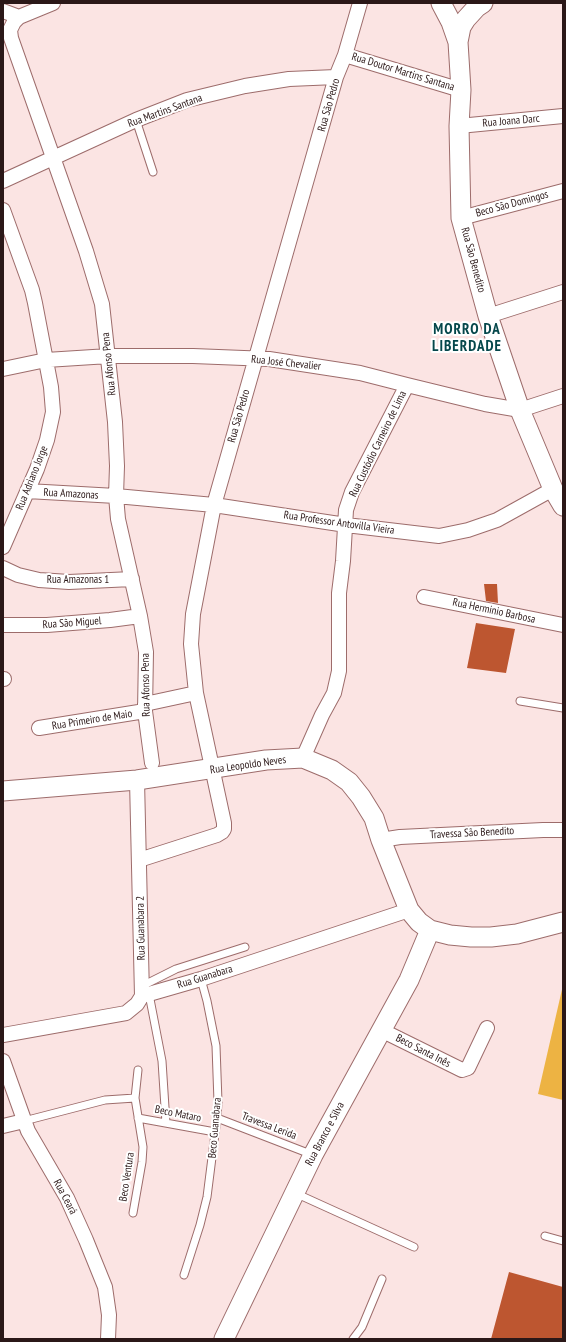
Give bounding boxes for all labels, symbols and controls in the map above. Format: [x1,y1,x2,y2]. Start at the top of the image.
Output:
street label: Rua Doutor Martins Santana [350,50,456,94]
street label: Rua São Pedro [315,77,343,133]
street label: Rua Martins Santana [126,91,204,131]
street label: Rua Joana Darc [482,112,540,130]
street label: Beco São Domingos [474,188,550,220]
street label: Rua São Benedito [458,226,488,294]
district label: MORRO DA LIBERDADE [432,321,502,356]
street label: Rua Afonso Pena [99,332,119,396]
street label: Rua José Chevalier [250,353,322,373]
street label: Rua São Pedro [225,388,253,444]
street label: Rua Custódio Carneiro de Lima [347,389,409,499]
street label: Rua Adriano Jorge [13,444,51,512]
street label: Rua Amazonas [43,486,99,502]
street label: Rua Professor Antovilla Vieira [283,509,395,537]
street label: Rua Amazonas 1 [47,573,109,587]
street label: Rua Herminio Barbosa [451,596,537,626]
street label: Rua São Miguel [42,614,102,632]
street label: Rua Afonso Pena [139,653,153,717]
street label: Rua Primeiro de Maio [51,707,133,733]
street label: Rua Leopoldo Neves [209,753,287,777]
street label: Travessa São Benedito [429,824,515,842]
street label: Rua Guanabara 2 [134,896,148,960]
street label: Rua Guanabara [176,962,234,992]
street label: Beco Santa Inês [393,1032,453,1070]
street label: Beco Guanabara [206,1097,224,1159]
street label: Rua Branco e Silva [303,1100,347,1168]
street label: Beco Mataro [154,1103,202,1125]
street label: Travessa Lerida [240,1110,298,1142]
street label: Beco Ventura [117,1151,137,1203]
street label: Rua Ceará [50,1177,80,1217]

